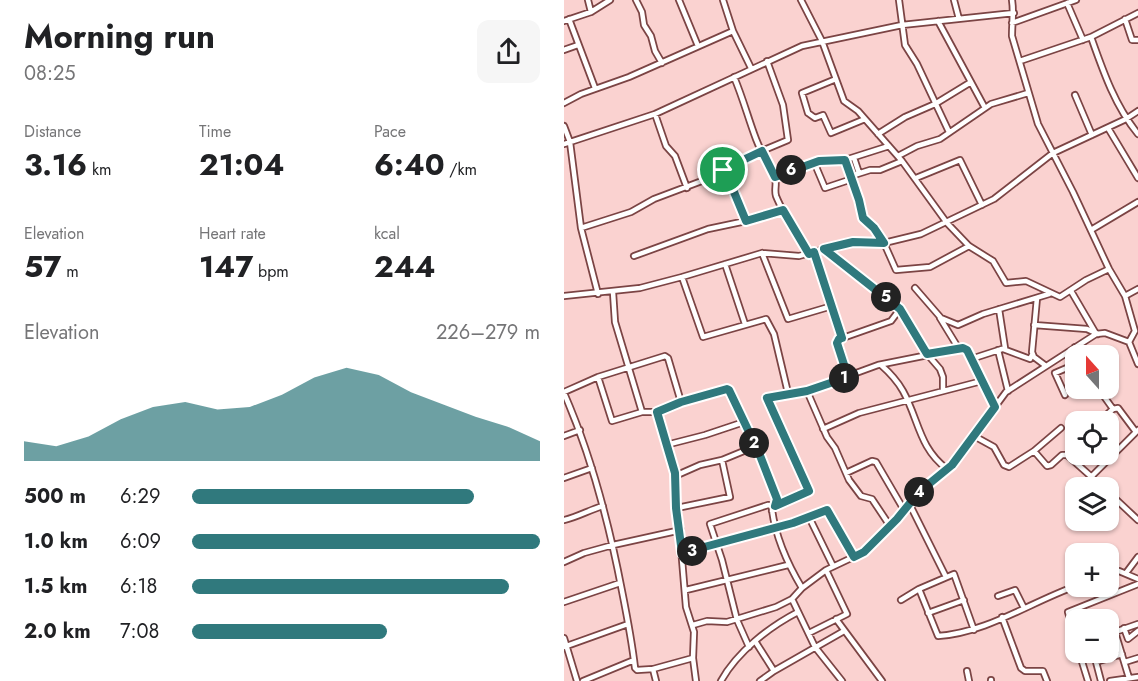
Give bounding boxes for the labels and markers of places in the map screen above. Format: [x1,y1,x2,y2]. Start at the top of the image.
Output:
pin [697,144,748,195]
pin: 6 [776,155,806,185]
pin: 5 [871,282,901,312]
pin: 1 [829,363,859,393]
pin: 2 [739,428,769,458]
pin: 4 [904,477,934,507]
pin: 3 [677,536,707,566]

